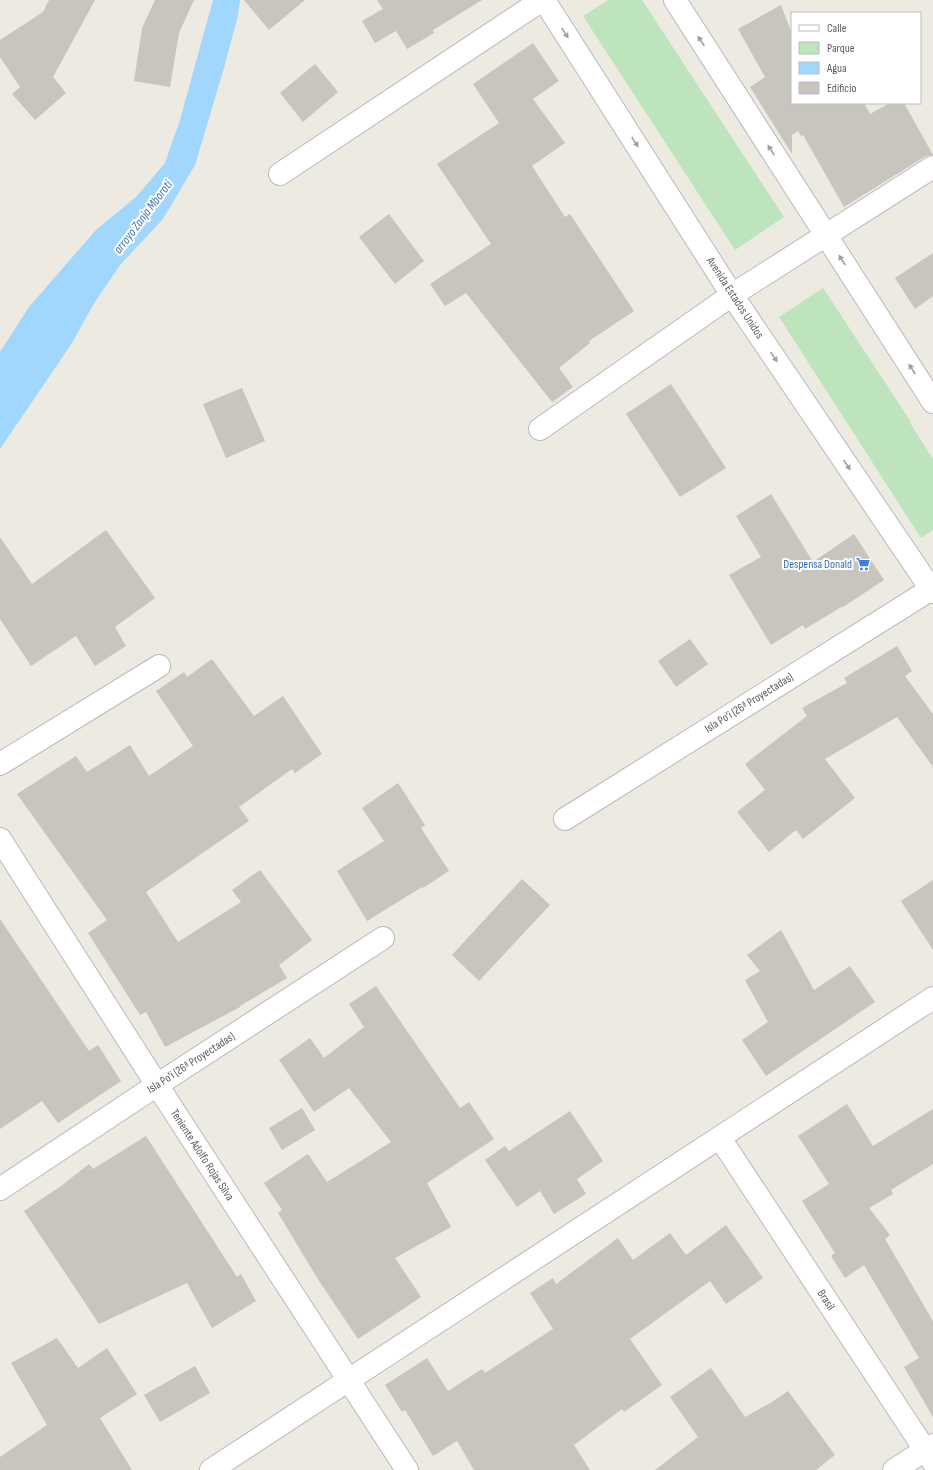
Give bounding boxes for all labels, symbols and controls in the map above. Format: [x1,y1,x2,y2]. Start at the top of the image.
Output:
legend [791,12,921,104]
text: Calle [827,21,847,36]
one-way arrow [561,28,569,38]
one-way arrow [697,36,705,46]
text: Parque [827,41,855,56]
text: Agua [826,61,847,76]
text: Edificio [827,81,856,96]
one-way arrow [631,137,638,148]
one-way arrow [768,144,775,156]
water label: arroyo Zanja Mboroti [110,177,176,257]
street label: Avenida Estados Unidos [702,253,767,342]
one-way arrow [838,254,846,265]
one-way arrow [770,352,778,362]
one-way arrow [908,364,916,374]
one-way arrow [843,460,851,470]
supermarket icon: Despensa Donald [855,556,871,572]
place label: Despensa Donald [783,557,852,572]
street label: Isla Po'i (26ª Proyectadas) [702,670,796,736]
street label: Isla Po'i (26ª Proyectadas) [144,1029,238,1097]
street label: Teniente Adolfo Rojas Silva [167,1106,237,1204]
street label: Brasil [814,1287,838,1313]

